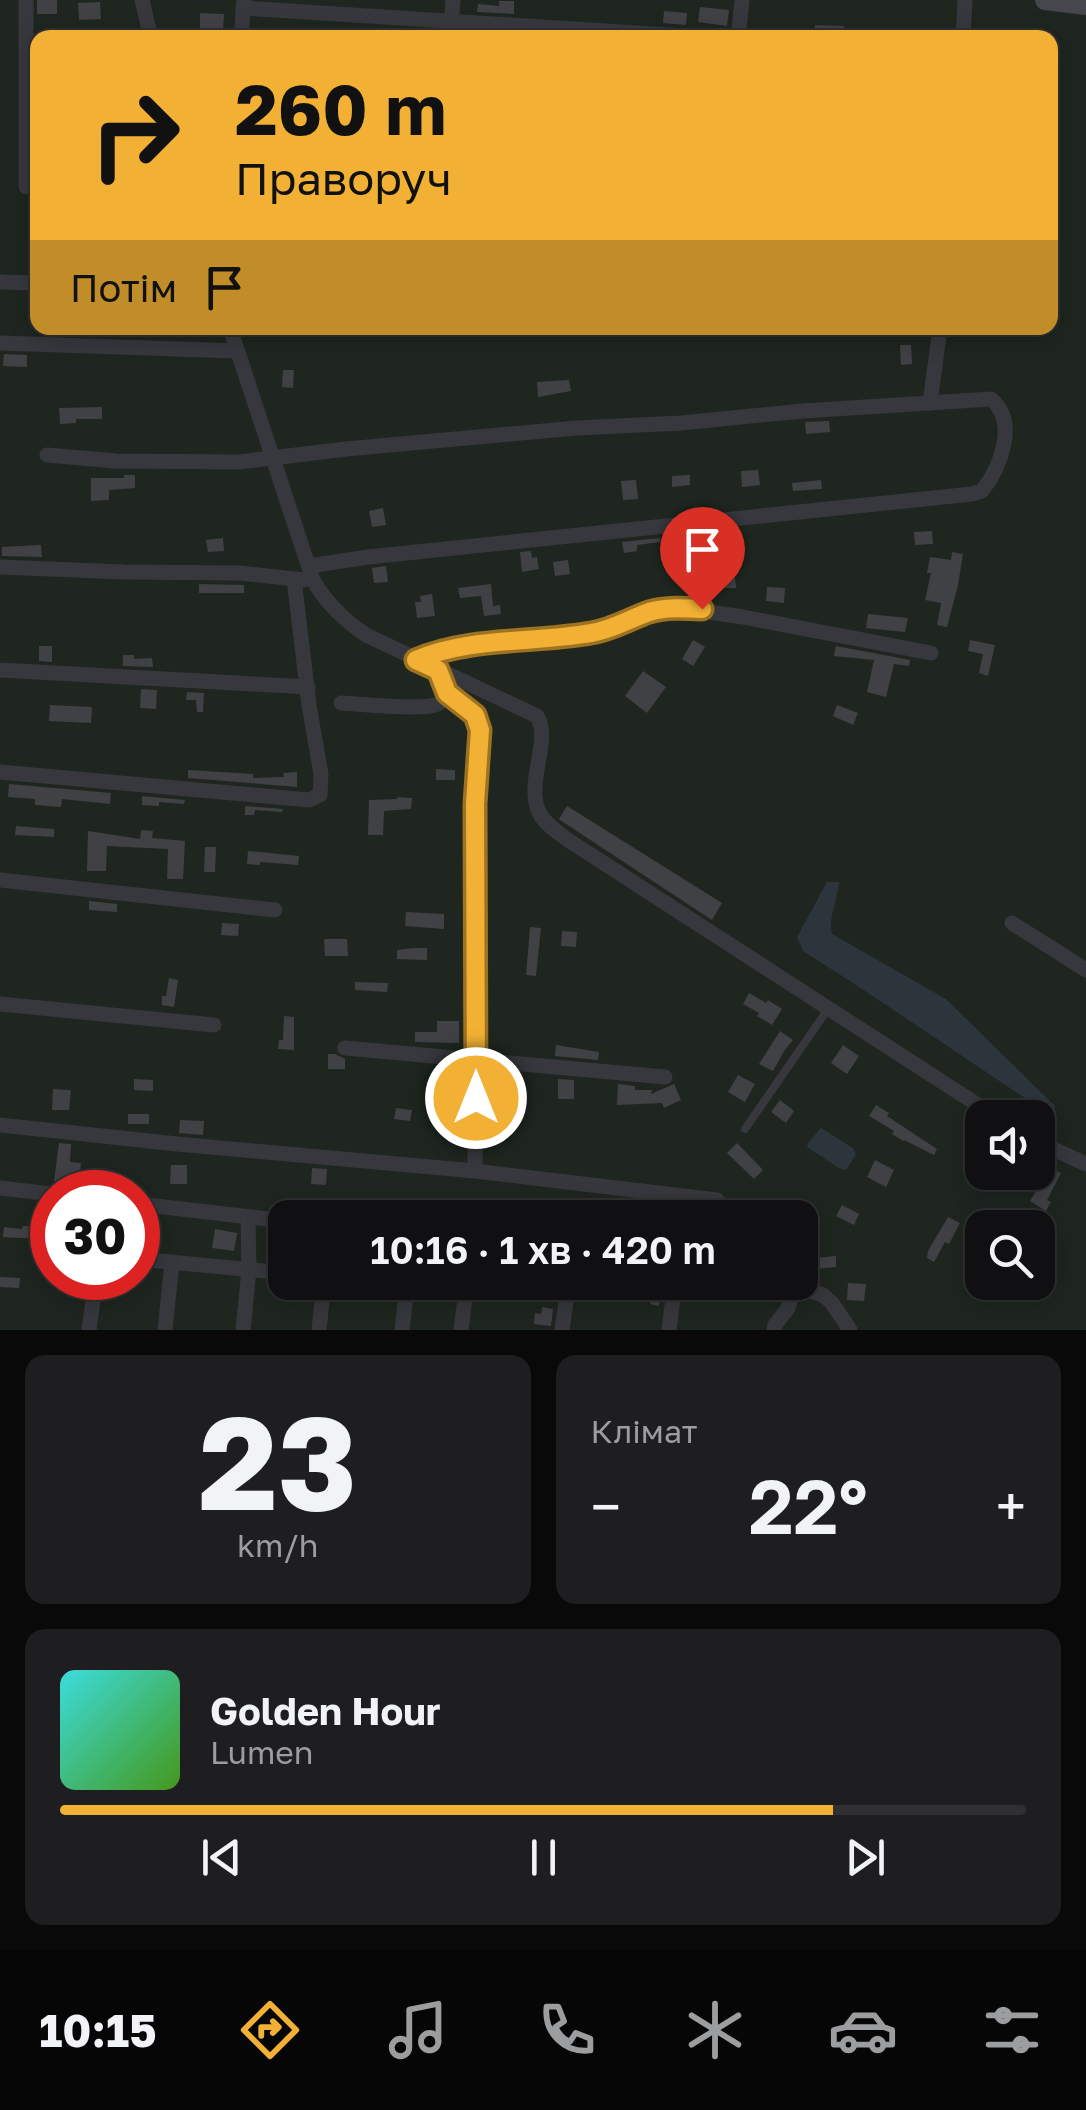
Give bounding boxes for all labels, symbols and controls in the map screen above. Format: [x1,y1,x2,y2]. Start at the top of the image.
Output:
text: 260 m [235,66,446,150]
icon: right [70,70,200,200]
text: Праворуч [235,151,452,205]
icon: arrive [197,260,252,315]
text: Потім [70,265,177,310]
pin [660,507,745,610]
icon: arrive [675,522,730,577]
position arrow [424,1046,528,1150]
map controls [965,1100,1055,1300]
button: sound [965,1100,1055,1190]
speed limit sign: 30 [30,1170,160,1300]
button: search [965,1210,1055,1300]
text: 10:16 · 1 хв · 420 m [370,1227,716,1272]
text: 23 [198,1383,357,1539]
text: Клімат [591,1412,697,1450]
text: 22° [749,1460,868,1551]
text: − [591,1473,621,1539]
text: + [996,1473,1026,1539]
text: km/h [237,1526,318,1564]
text: Golden Hour [210,1688,441,1733]
text: Lumen [210,1733,314,1771]
icon: previous [194,1830,249,1885]
icon: pause [516,1830,571,1885]
icon: next [838,1830,893,1885]
icon: directions [235,1995,305,2065]
icon: music [383,1995,453,2065]
icon: phone [532,1995,602,2065]
icon: climate [680,1995,750,2065]
icon: car [828,1995,898,2065]
icon: filters [977,1995,1047,2065]
text: 10:15 [39,2003,157,2057]

